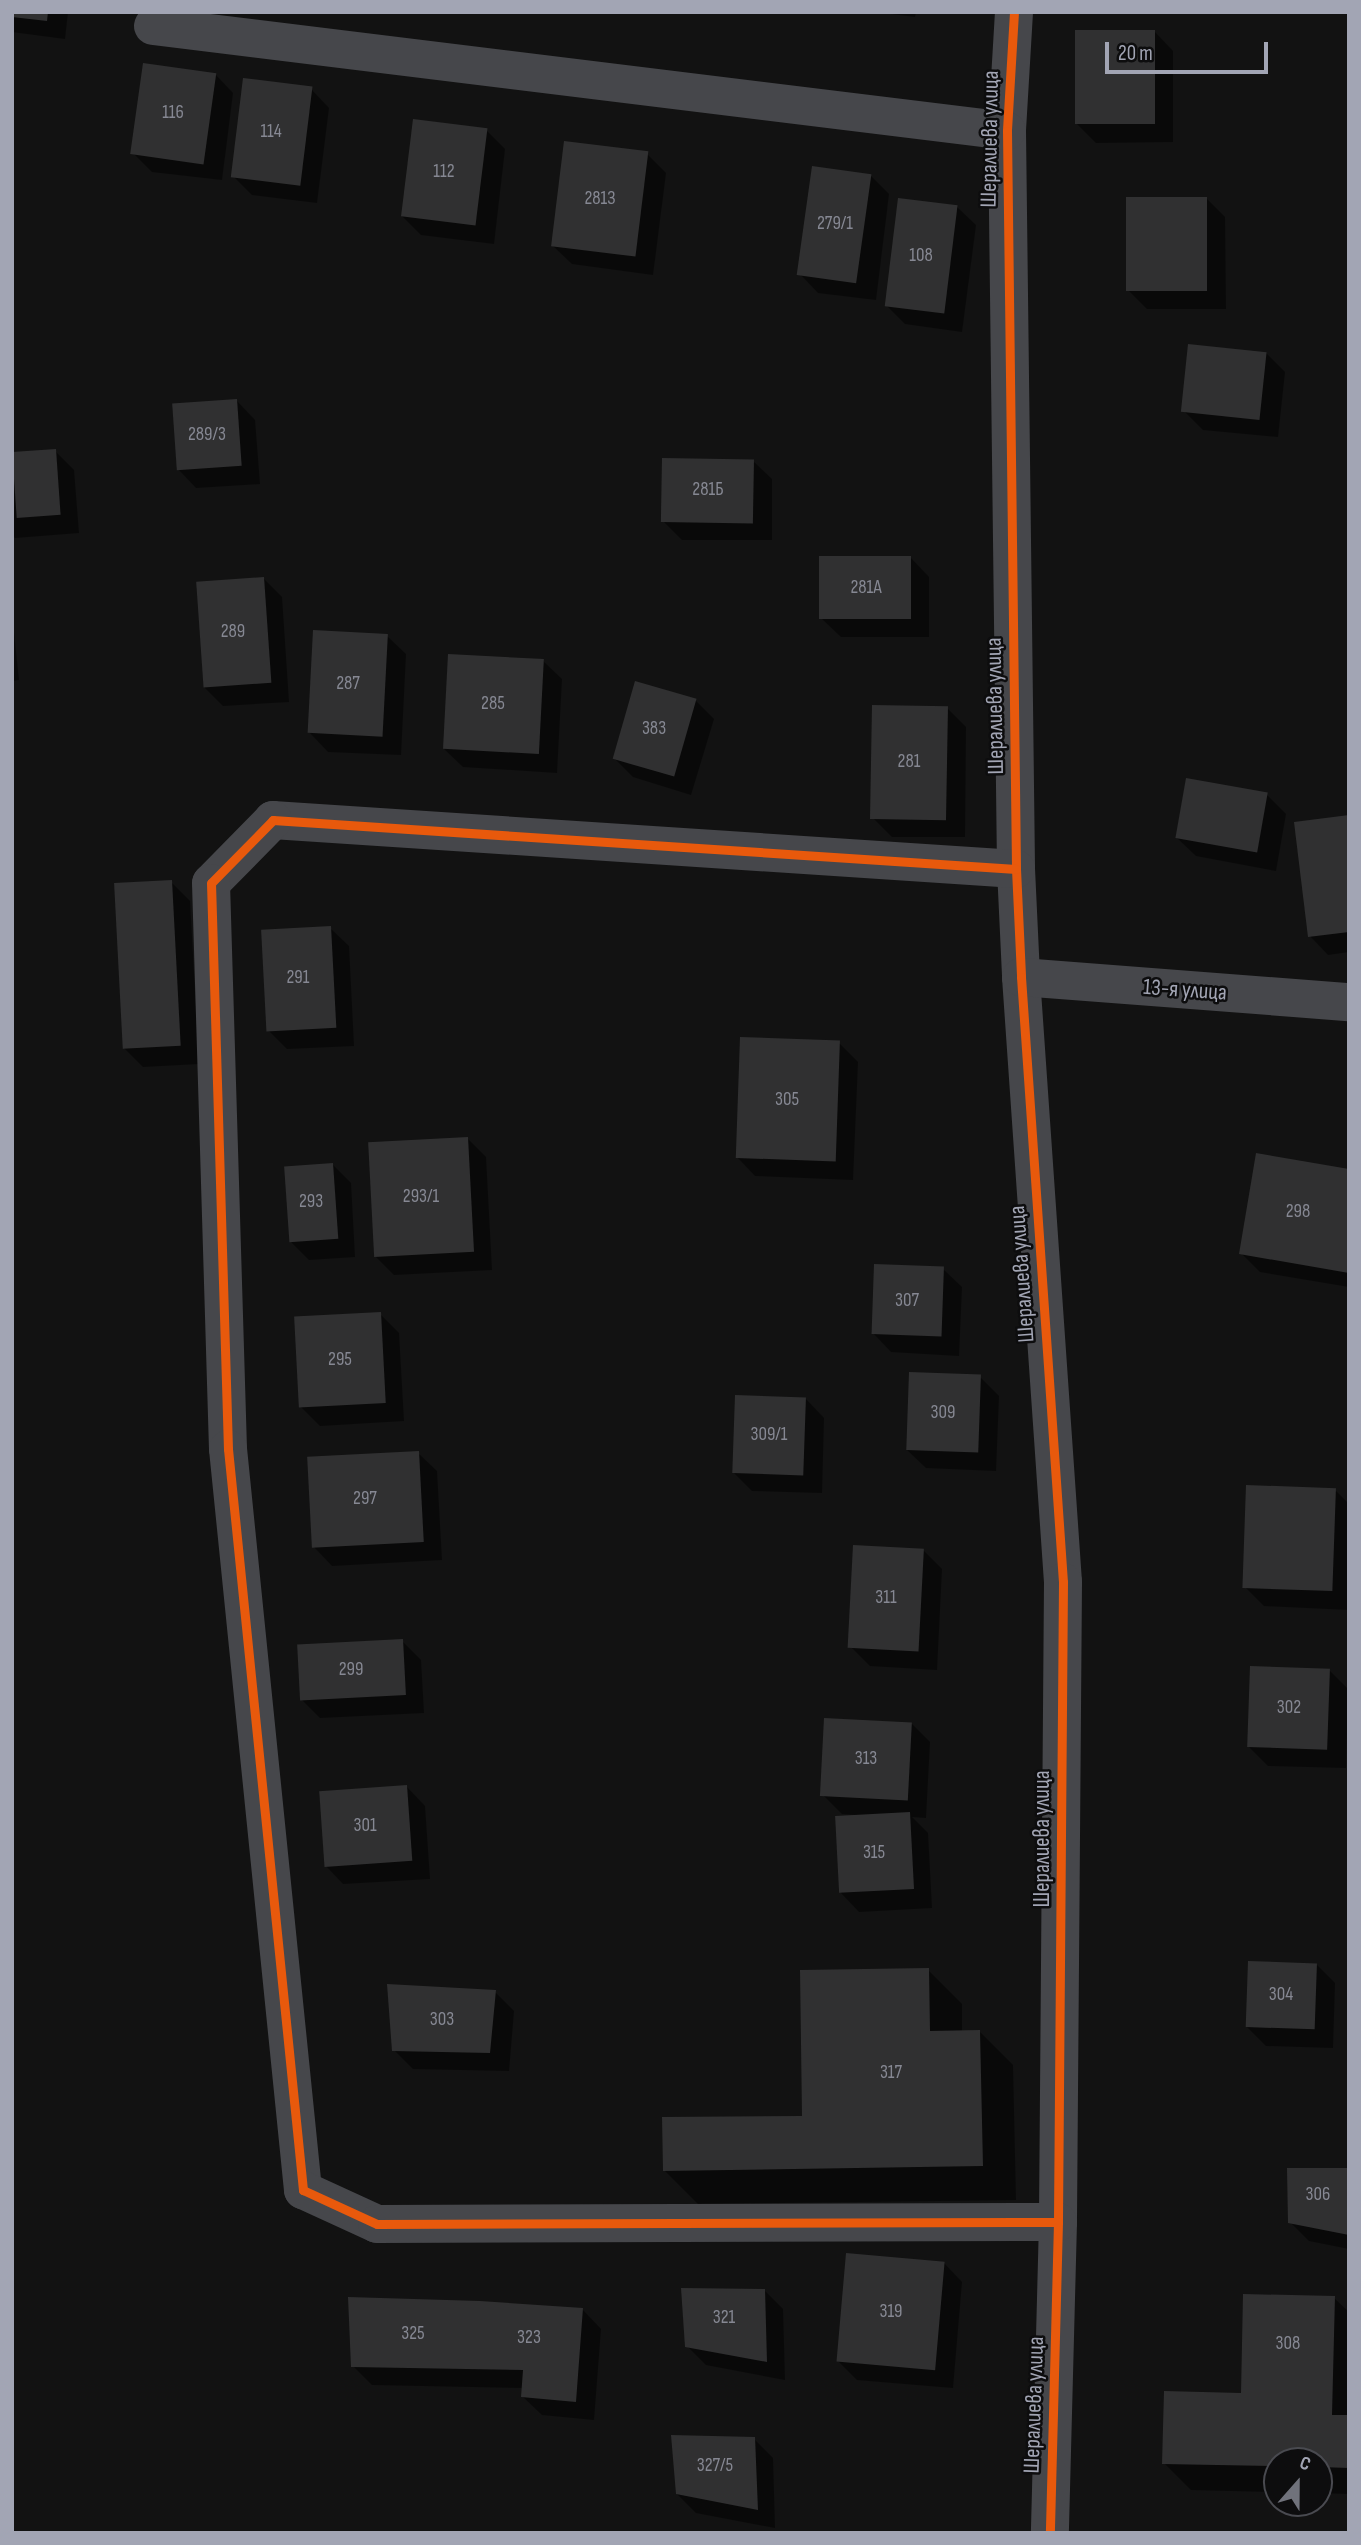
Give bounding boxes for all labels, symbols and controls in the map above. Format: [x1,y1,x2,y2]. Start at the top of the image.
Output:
scale bar [1109,28,1272,72]
text: 20 m [1118,41,1153,66]
street label: Шералиева улица [975,70,1005,208]
house number: 116 [162,102,184,124]
house number: 114 [260,121,282,143]
house number: 112 [433,161,455,183]
house number: 281З [584,188,616,210]
house number: 279/1 [817,213,853,235]
house number: 108 [909,245,933,267]
house number: 289/3 [188,424,226,446]
house number: 281Б [692,479,724,501]
house number: 281А [850,577,882,599]
house number: 289 [221,621,245,643]
street label: Шералиева улица [980,637,1010,775]
house number: 287 [336,673,360,695]
house number: 285 [481,693,505,715]
house number: 383 [642,718,666,740]
house number: 281 [898,751,920,773]
house number: 291 [287,967,309,989]
street label: 13-я улица [1142,973,1228,1007]
house number: 305 [775,1089,799,1111]
house number: 293/1 [403,1186,439,1208]
house number: 293 [299,1191,323,1213]
house number: 298 [1286,1201,1310,1223]
street label: Шералиева улица [1003,1205,1041,1343]
house number: 307 [895,1290,919,1312]
house number: 295 [328,1349,352,1371]
house number: 309 [931,1402,955,1424]
house number: 309/1 [750,1424,788,1446]
house number: 297 [353,1488,377,1510]
house number: 311 [875,1587,897,1609]
house number: 299 [339,1659,363,1681]
house number: 302 [1277,1697,1301,1719]
house number: 313 [855,1748,877,1770]
street label: Шералиева улица [1028,1770,1056,1908]
house number: 301 [353,1815,377,1837]
house number: 315 [863,1842,885,1864]
house number: 304 [1269,1984,1293,2006]
house number: 303 [430,2009,454,2031]
house number: 317 [880,2062,902,2084]
house number: 306 [1306,2184,1330,2206]
house number: 319 [879,2301,903,2323]
house number: 321 [713,2307,735,2329]
house number: 325 [401,2323,425,2345]
house number: 323 [517,2327,541,2349]
house number: 308 [1276,2333,1300,2355]
street label: Шералиева улица [1018,2336,1050,2474]
north arrow [1263,2447,1333,2517]
text: С [1296,2451,1314,2476]
house number: 327/5 [697,2455,733,2477]

